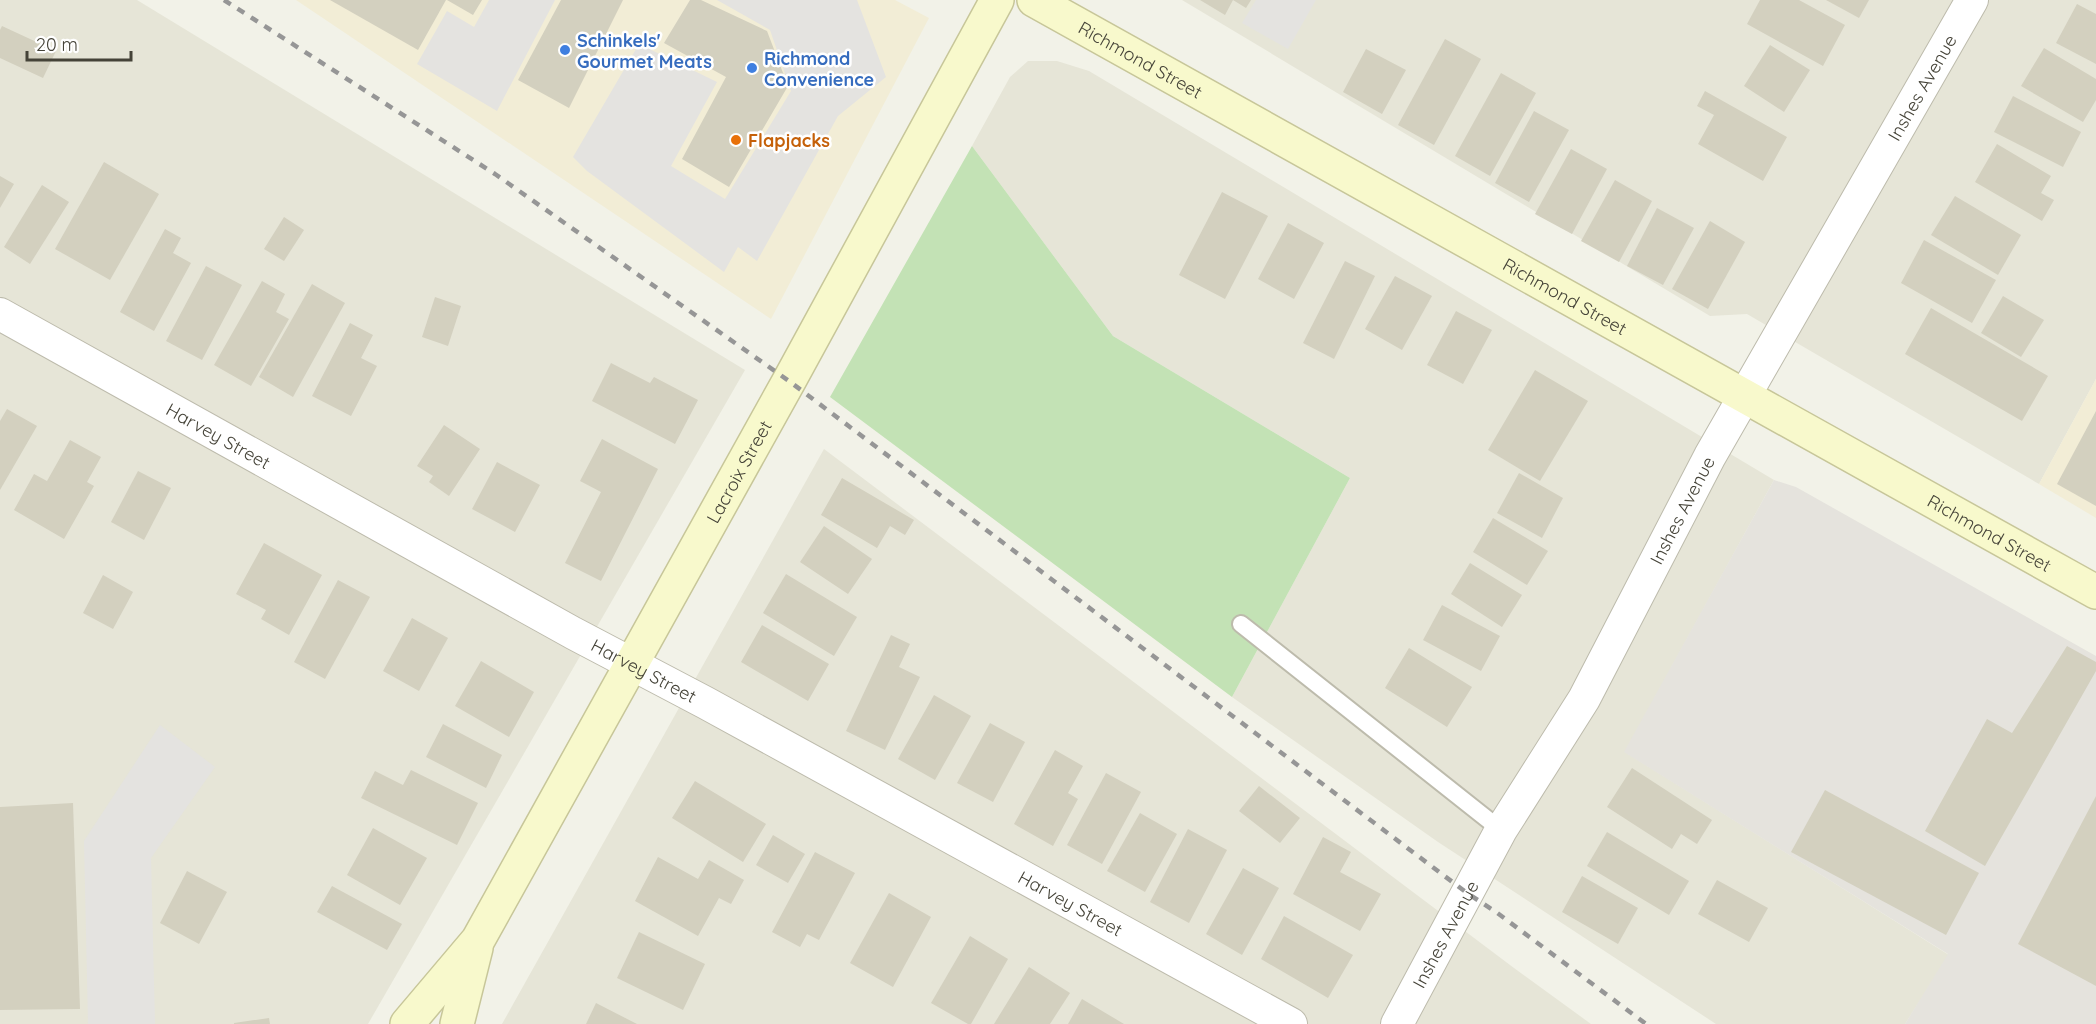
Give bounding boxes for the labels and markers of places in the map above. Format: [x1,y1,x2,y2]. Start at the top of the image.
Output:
place label: Schinkels' Gourmet Meats [577,29,712,73]
marker: Schinkels' Gourmet Meats [558,43,572,57]
place label: Richmond Convenience [764,47,874,91]
marker: Richmond Convenience [745,61,759,75]
place label: Flapjacks [748,129,830,152]
marker: Flapjacks [729,133,743,147]

